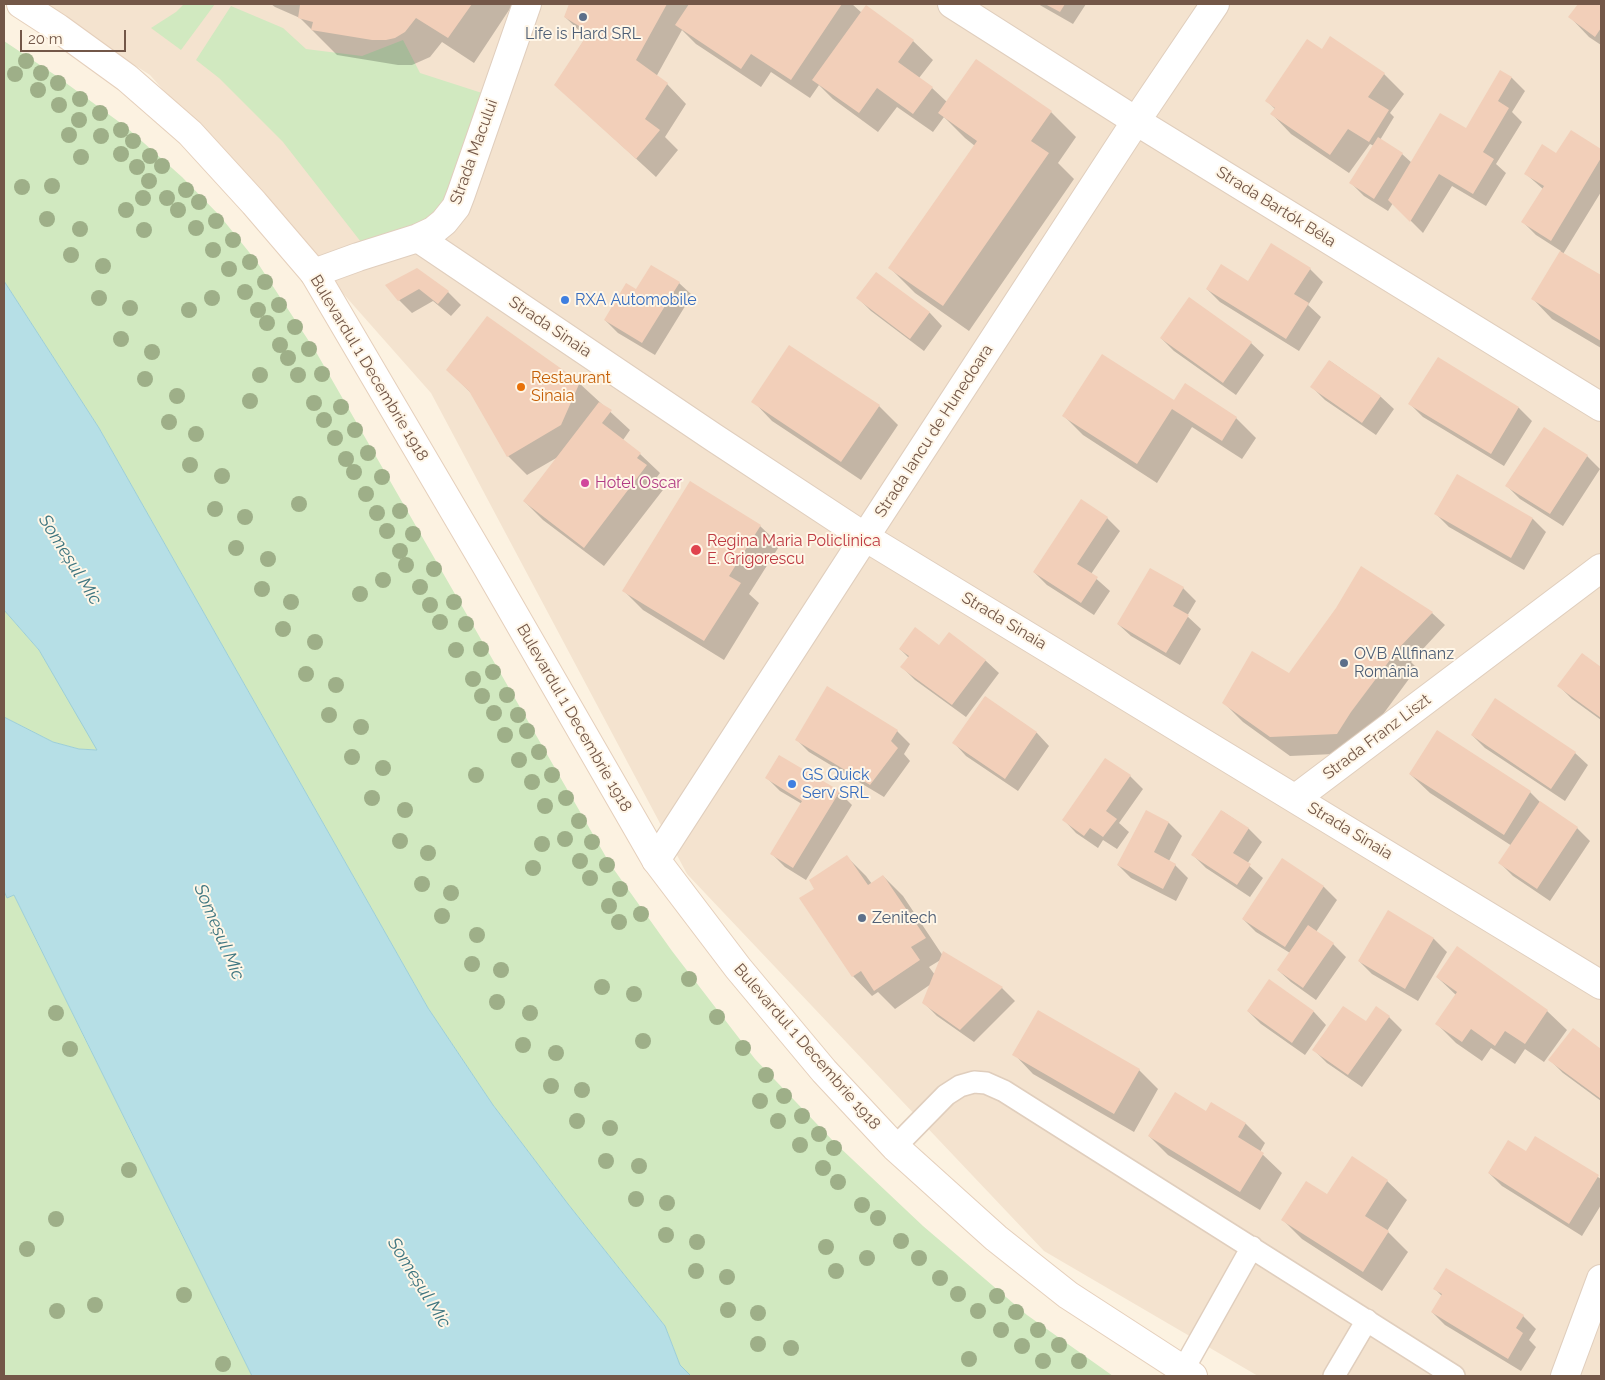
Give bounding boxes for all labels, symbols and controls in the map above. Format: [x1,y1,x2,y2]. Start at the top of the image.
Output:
marker: Life is Hard SRL [577,11,589,23]
scale bar [22,20,129,52]
place label: Life is Hard SRL [525,24,641,44]
text: 20 m [28,30,63,48]
street label: Strada Macului [446,97,502,207]
street label: Strada Bartók Béla [1213,162,1339,252]
street label: Bulevardul 1 Decembrie 1918 [306,272,432,464]
place label: RXA Automobile [575,290,697,310]
street label: Strada Sinaia [505,292,595,362]
marker: RXA Automobile [559,294,571,306]
street label: Strada Iancu de Hunedoara [871,341,997,521]
place label: Restaurant Sinaia [531,368,611,406]
marker: Restaurant Sinaia [515,381,527,393]
place label: Hotel Oscar [595,473,682,493]
marker: Hotel Oscar [579,477,591,489]
water label: Someșul Mic [34,511,106,609]
place label: Regina Maria Policlinica E. Grigorescu [707,531,881,569]
marker: Regina Maria Policlinica E. Grigorescu [689,543,703,557]
street label: Strada Sinaia [958,588,1050,654]
street label: Bulevardul 1 Decembrie 1918 [512,621,636,815]
place label: OVB Allfinanz România [1354,644,1454,682]
marker: OVB Allfinanz România [1338,657,1350,669]
street label: Strada Franz Liszt [1319,690,1435,784]
place label: GS Quick Serv SRL [802,765,869,803]
marker: GS Quick Serv SRL [786,778,798,790]
street label: Strada Sinaia [1304,798,1396,864]
water label: Someșul Mic [189,881,249,983]
place label: Zenitech [872,908,937,928]
marker: Zenitech [856,912,868,924]
street label: Bulevardul 1 Decembrie 1918 [730,960,884,1134]
water label: Someșul Mic [383,1234,455,1332]

